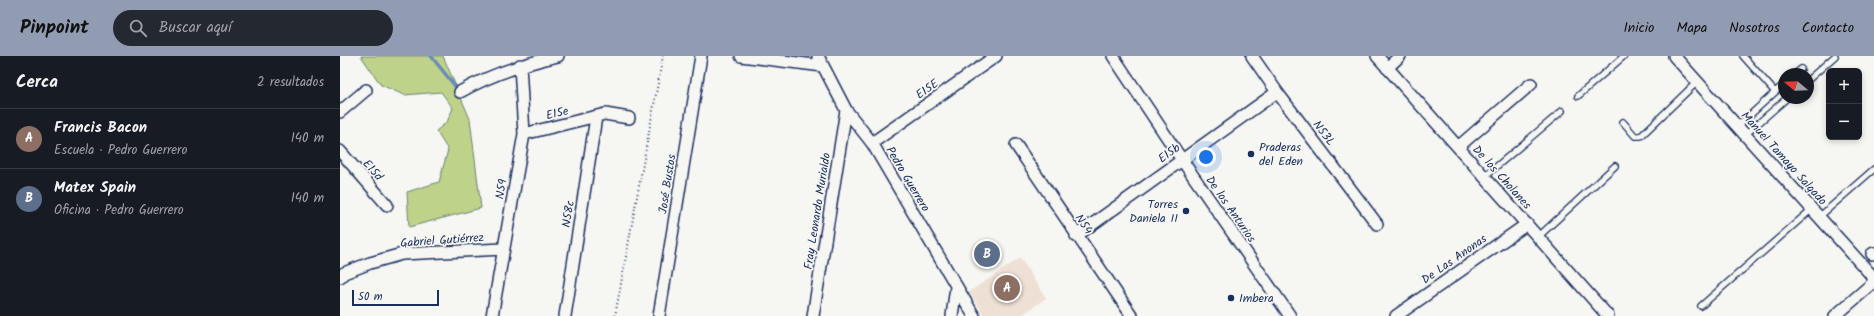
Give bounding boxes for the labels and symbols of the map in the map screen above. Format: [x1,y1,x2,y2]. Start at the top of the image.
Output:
north arrow [1778,68,1814,104]
street label: E15E [912,74,943,104]
street label: E15e [544,102,571,125]
street label: Manuel Tamayo Salgado [1736,107,1831,210]
street label: N53L [1308,116,1340,150]
street label: E15b [1154,138,1185,168]
place label: Praderas del Eden [1259,138,1303,171]
street label: De los Cholanes [1468,141,1536,214]
street label: Pedro Guerrero [881,143,935,216]
your location [1196,147,1216,167]
marker: Praderas del Eden [1246,149,1256,159]
street label: Fray Leonardo Murialdo [799,151,836,271]
street label: José Bustos [653,153,682,215]
street label: E15d [358,155,388,186]
street label: De los Anturios [1201,172,1261,247]
street label: N59 [490,177,513,201]
place label: Torres Daniela II [1129,195,1178,228]
street label: N58c [557,199,580,229]
marker: Torres Daniela II [1181,206,1191,216]
street label: N54 [1070,210,1098,239]
street label: Gabriel Gutiérrez [400,228,484,253]
street label: De Las Anonas [1418,230,1491,289]
pin: B [974,239,1000,269]
pin: A [994,273,1020,303]
scale bar [352,288,439,307]
place label: Imbera [1239,289,1274,308]
marker: Imbera [1226,293,1236,303]

